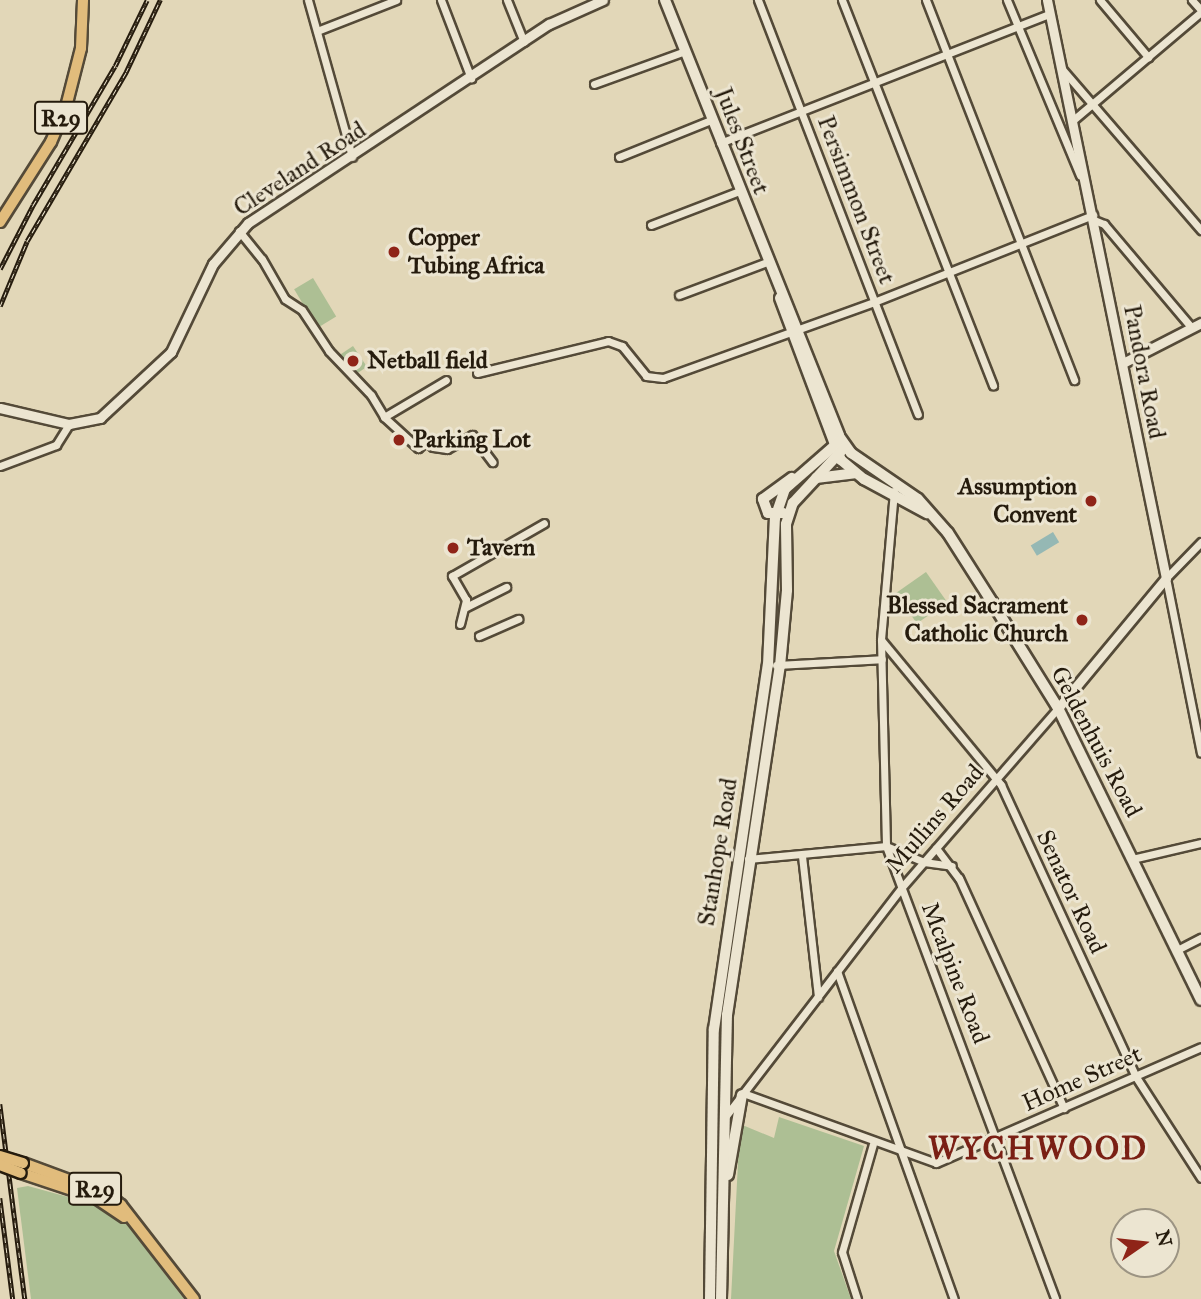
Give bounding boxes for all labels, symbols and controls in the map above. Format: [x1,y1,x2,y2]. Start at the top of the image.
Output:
street label: Jules Street [709,84,775,198]
road number: R29 [33,99,89,138]
street label: Persimmon Street [811,112,901,288]
street label: Cleveland Road [228,116,372,222]
place label: Copper Tubing Africa [408,224,544,280]
marker: Copper Tubing Africa [386,244,402,260]
street label: Pandora Road [1117,302,1171,442]
place label: Netball field [367,347,488,375]
marker: Netball field [345,353,361,369]
place label: Parking Lot [413,426,531,454]
marker: Parking Lot [391,432,407,448]
place label: Assumption Convent [958,473,1077,529]
marker: Assumption Convent [1083,493,1099,509]
place label: Tavern [467,534,535,562]
marker: Tavern [445,540,461,556]
place label: Blessed Sacrament Catholic Church [886,592,1068,648]
marker: Blessed Sacrament Catholic Church [1074,612,1090,628]
street label: Geldenhuis Road [1044,662,1148,822]
street label: Mullins Road [880,759,990,879]
street label: Stanhope Road [692,776,744,928]
street label: Senator Road [1030,826,1112,958]
street label: Mcalpine Road [915,898,995,1048]
street label: Home Street [1018,1040,1146,1118]
district label: WYCHWOOD [929,1130,1147,1168]
road number: R29 [67,1170,123,1208]
north arrow [1110,1208,1180,1278]
text: N [1151,1228,1177,1249]

